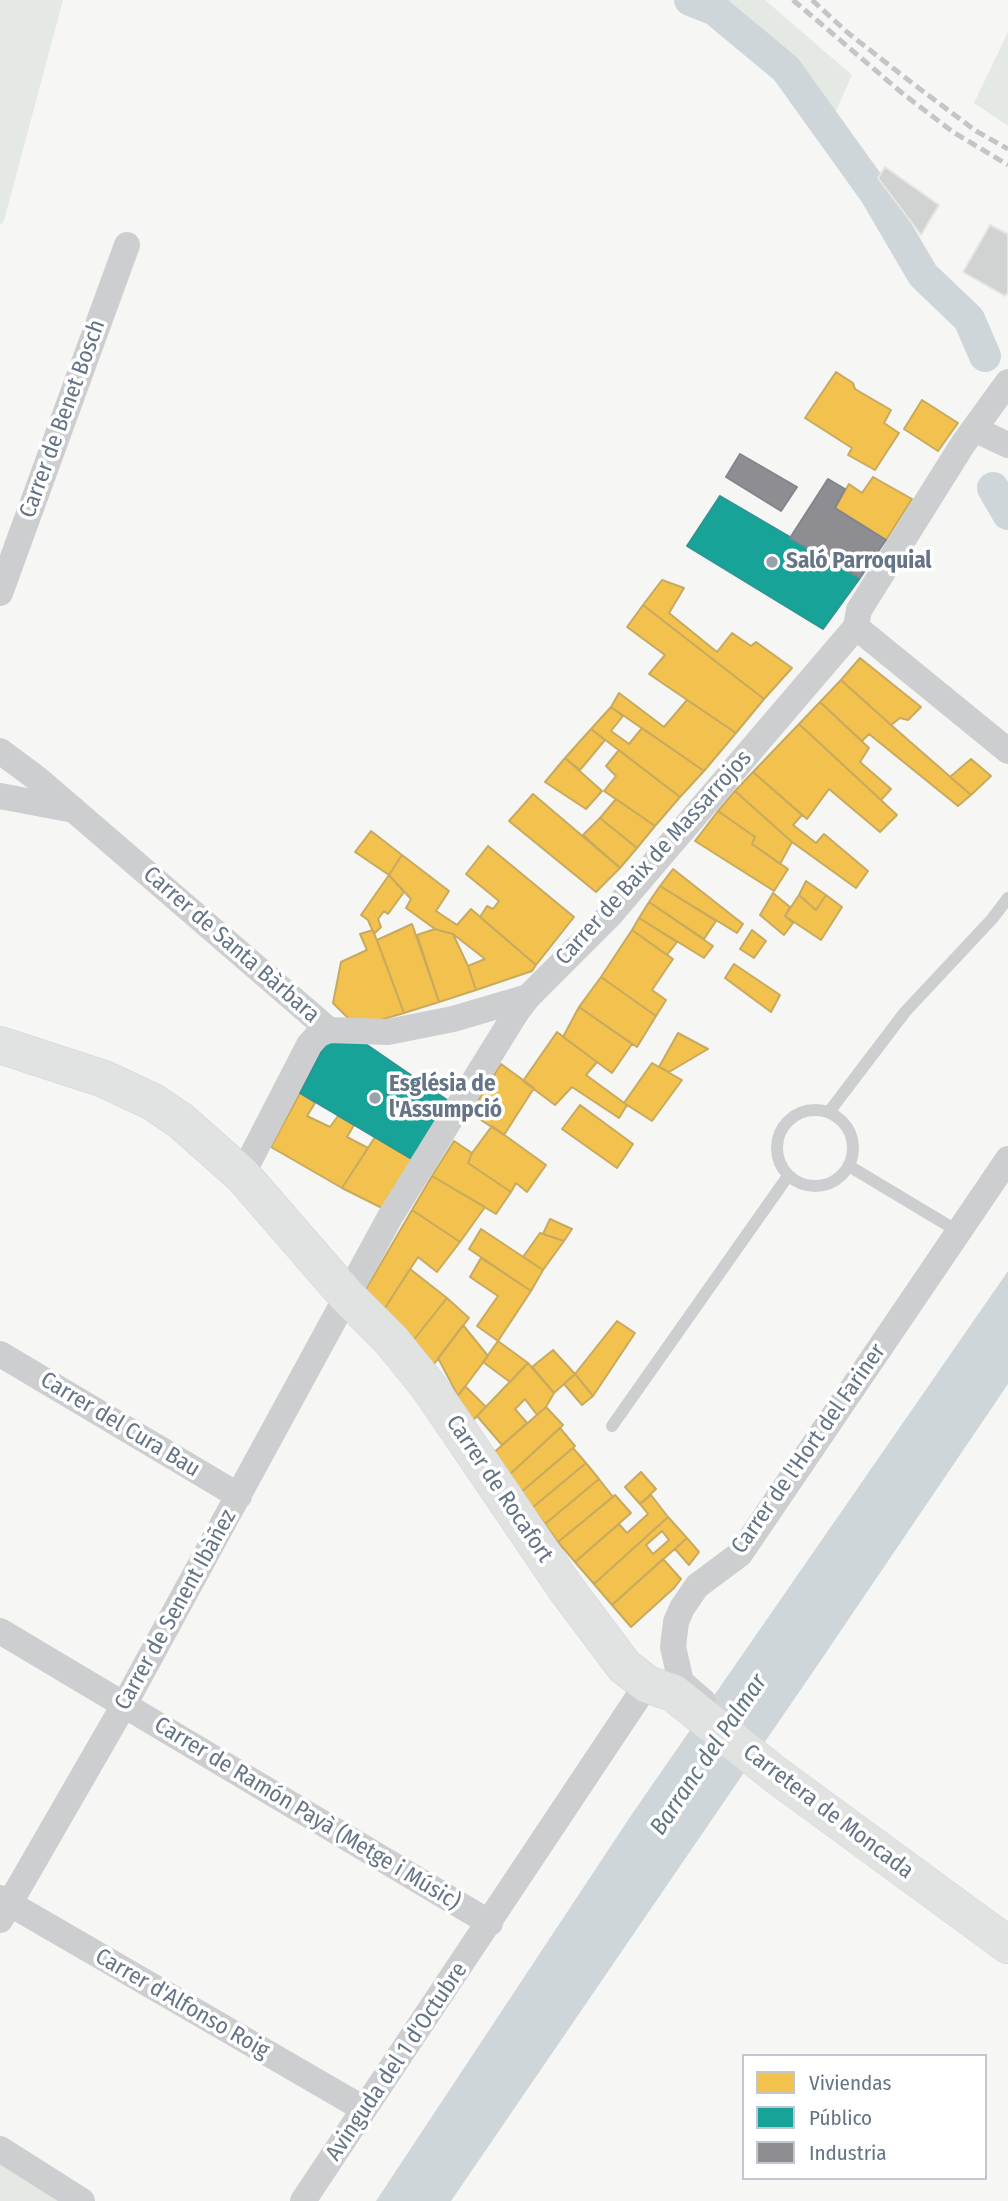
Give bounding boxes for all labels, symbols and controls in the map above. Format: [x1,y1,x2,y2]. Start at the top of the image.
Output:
street label: Carrer de Benet Bosch [14,316,112,522]
place label: Saló Parroquial [786,548,932,576]
marker: Saló Parroquial [764,554,780,570]
street label: Carrer de Baix de Massarrojos [550,745,758,971]
street label: Carrer de Santa Bàrbara [137,861,325,1029]
place label: Església de l'Assumpció [389,1071,502,1125]
marker: Església de l'Assumpció [367,1090,383,1106]
street label: Carrer de l'Hort del Fariner [726,1339,892,1559]
street label: Carrer del Cura Bau [35,1366,205,1484]
street label: Carrer de Rocafort [440,1410,558,1568]
street label: Carrer de Senent Ibàñez [109,1505,243,1715]
water label: Barranc del Palmar [645,1669,773,1841]
street label: Carrer de Ramón Payà (Metge i Músic) [149,1712,465,1916]
street label: Carretera de Moncada [737,1739,919,1885]
street label: Carrer d'Alfonso Roig [90,1943,274,2065]
street label: Avinguda del 1 d'Octubre [320,1958,474,2166]
legend [742,2054,987,2180]
text: Viviendas [809,2070,891,2096]
text: Público [809,2105,872,2131]
text: Industria [809,2140,887,2166]

